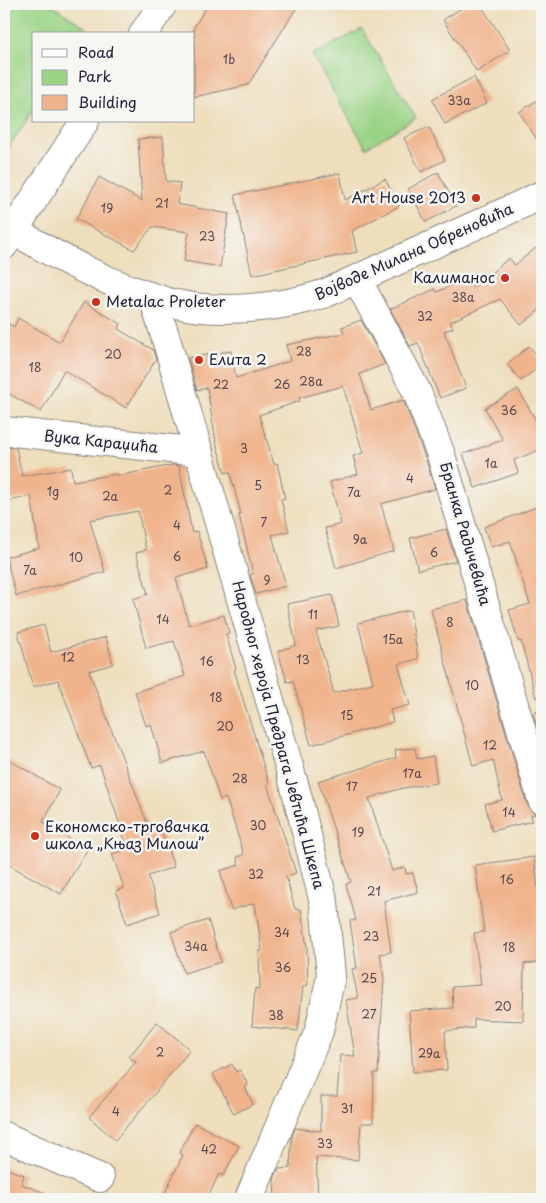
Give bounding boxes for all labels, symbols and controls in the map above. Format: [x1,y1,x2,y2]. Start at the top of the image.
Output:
legend [32,32,195,122]
text: Road [78,40,114,63]
house number: 1b [223,50,235,68]
text: Park [78,64,112,87]
text: Building [78,90,137,113]
house number: 33a [447,91,471,109]
place label: Art House 2013 [351,185,466,208]
marker: Art House 2013 [470,192,482,204]
house number: 21 [155,194,169,212]
street label: Војводе Милана Обреновића [310,196,517,305]
house number: 19 [101,199,113,217]
house number: 23 [199,227,215,245]
place label: Калиманос [413,265,495,288]
marker: Калиманос [499,272,511,284]
house number: 38a [452,288,475,306]
place label: Metalac Proleter [106,289,226,312]
marker: Metalac Proleter [90,296,102,308]
house number: 32 [417,307,433,325]
house number: 28 [296,342,312,360]
house number: 20 [104,345,122,363]
place label: Елита 2 [209,347,267,370]
marker: Елита 2 [193,354,205,366]
house number: 18 [29,358,41,376]
house number: 28a [299,372,323,390]
house number: 22 [213,375,229,393]
house number: 26 [274,375,290,393]
house number: 36 [501,401,517,419]
street label: Вука Караџића [43,423,160,458]
house number: 3 [240,439,248,457]
house number: 1a [485,454,498,472]
street label: Бранка Радичевића [435,459,498,609]
house number: 4 [406,469,414,487]
house number: 5 [254,476,262,494]
house number: 2 [164,481,172,499]
house number: 1g [47,482,59,500]
house number: 7a [347,483,361,501]
house number: 2a [102,487,118,505]
house number: 7 [261,513,268,531]
house number: 4 [173,516,181,534]
house number: 9a [353,530,368,548]
house number: 6 [430,543,438,561]
house number: 6 [173,547,181,565]
house number: 10 [69,548,83,566]
house number: 7a [23,561,37,579]
house number: 9 [263,571,271,589]
street label: Народног хероја Предрага Јевтића Шкепа [227,578,332,892]
house number: 11 [308,605,318,623]
house number: 14 [156,610,170,628]
house number: 8 [446,613,454,631]
house number: 15a [383,630,404,648]
house number: 12 [61,648,75,666]
house number: 13 [296,650,310,668]
house number: 16 [200,652,214,670]
house number: 10 [465,676,479,694]
house number: 18 [210,688,222,706]
house number: 15 [340,706,354,724]
house number: 20 [216,717,234,735]
house number: 12 [483,736,497,754]
house number: 17a [402,764,422,782]
house number: 28 [232,769,248,787]
house number: 17 [346,777,358,795]
house number: 14 [502,803,516,821]
place label: Економско-трговачка школа „Књаз Милош” [45,814,210,854]
house number: 30 [250,816,267,834]
house number: 19 [352,823,364,841]
marker: Економско-трговачка школа „Књаз Милош” [29,830,41,842]
house number: 32 [248,865,264,883]
house number: 16 [500,870,514,888]
house number: 21 [367,882,381,900]
house number: 34 [274,923,290,941]
house number: 23 [363,927,379,945]
house number: 34a [184,937,208,955]
house number: 18 [503,938,515,956]
house number: 36 [275,958,291,976]
house number: 25 [361,969,377,987]
house number: 20 [494,997,512,1015]
house number: 27 [362,1005,377,1023]
house number: 38 [268,1006,284,1024]
house number: 2 [156,1043,164,1061]
house number: 29a [418,1044,441,1062]
house number: 31 [341,1099,353,1117]
house number: 4 [112,1102,120,1120]
house number: 33 [317,1134,333,1152]
house number: 42 [201,1140,217,1158]

